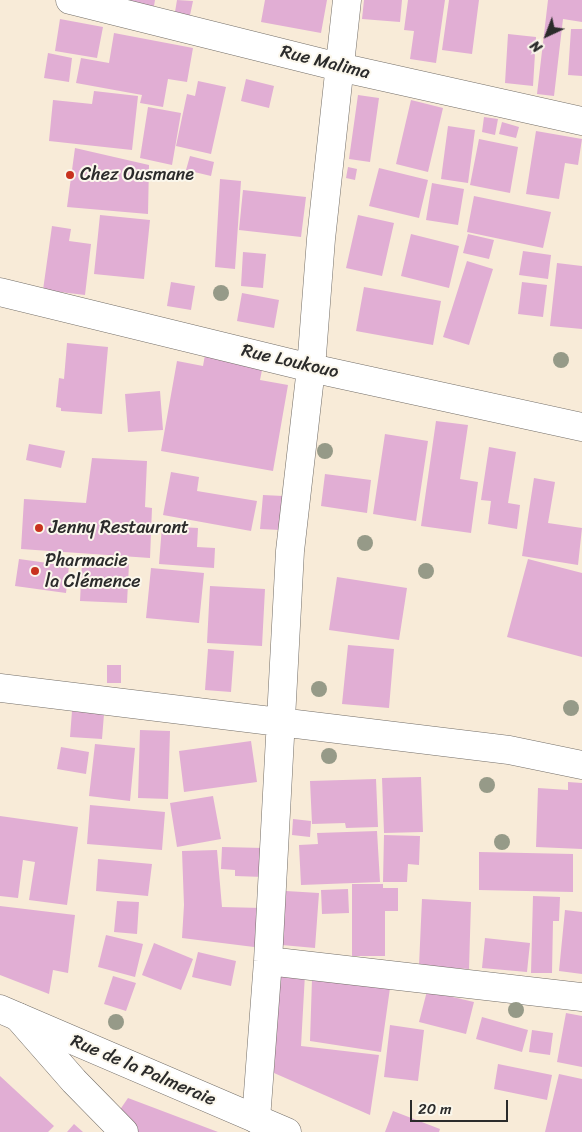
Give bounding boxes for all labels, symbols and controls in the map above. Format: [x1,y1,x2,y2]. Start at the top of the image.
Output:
north arrow [522,10,572,60]
text: N [524,34,549,59]
street label: Rue Malima [278,41,372,85]
place label: Chez Ousmane [80,164,194,186]
marker: Chez Ousmane [64,169,76,181]
street label: Rue Loukouo [239,340,341,384]
place label: Jenny Restaurant [49,517,189,539]
marker: Jenny Restaurant [33,522,45,534]
place label: Pharmacie la Clémence [45,550,141,592]
marker: Pharmacie la Clémence [29,565,41,577]
street label: Rue de la Palmeraie [67,1031,219,1111]
scale bar [412,1090,510,1122]
text: 20 m [418,1096,452,1122]

